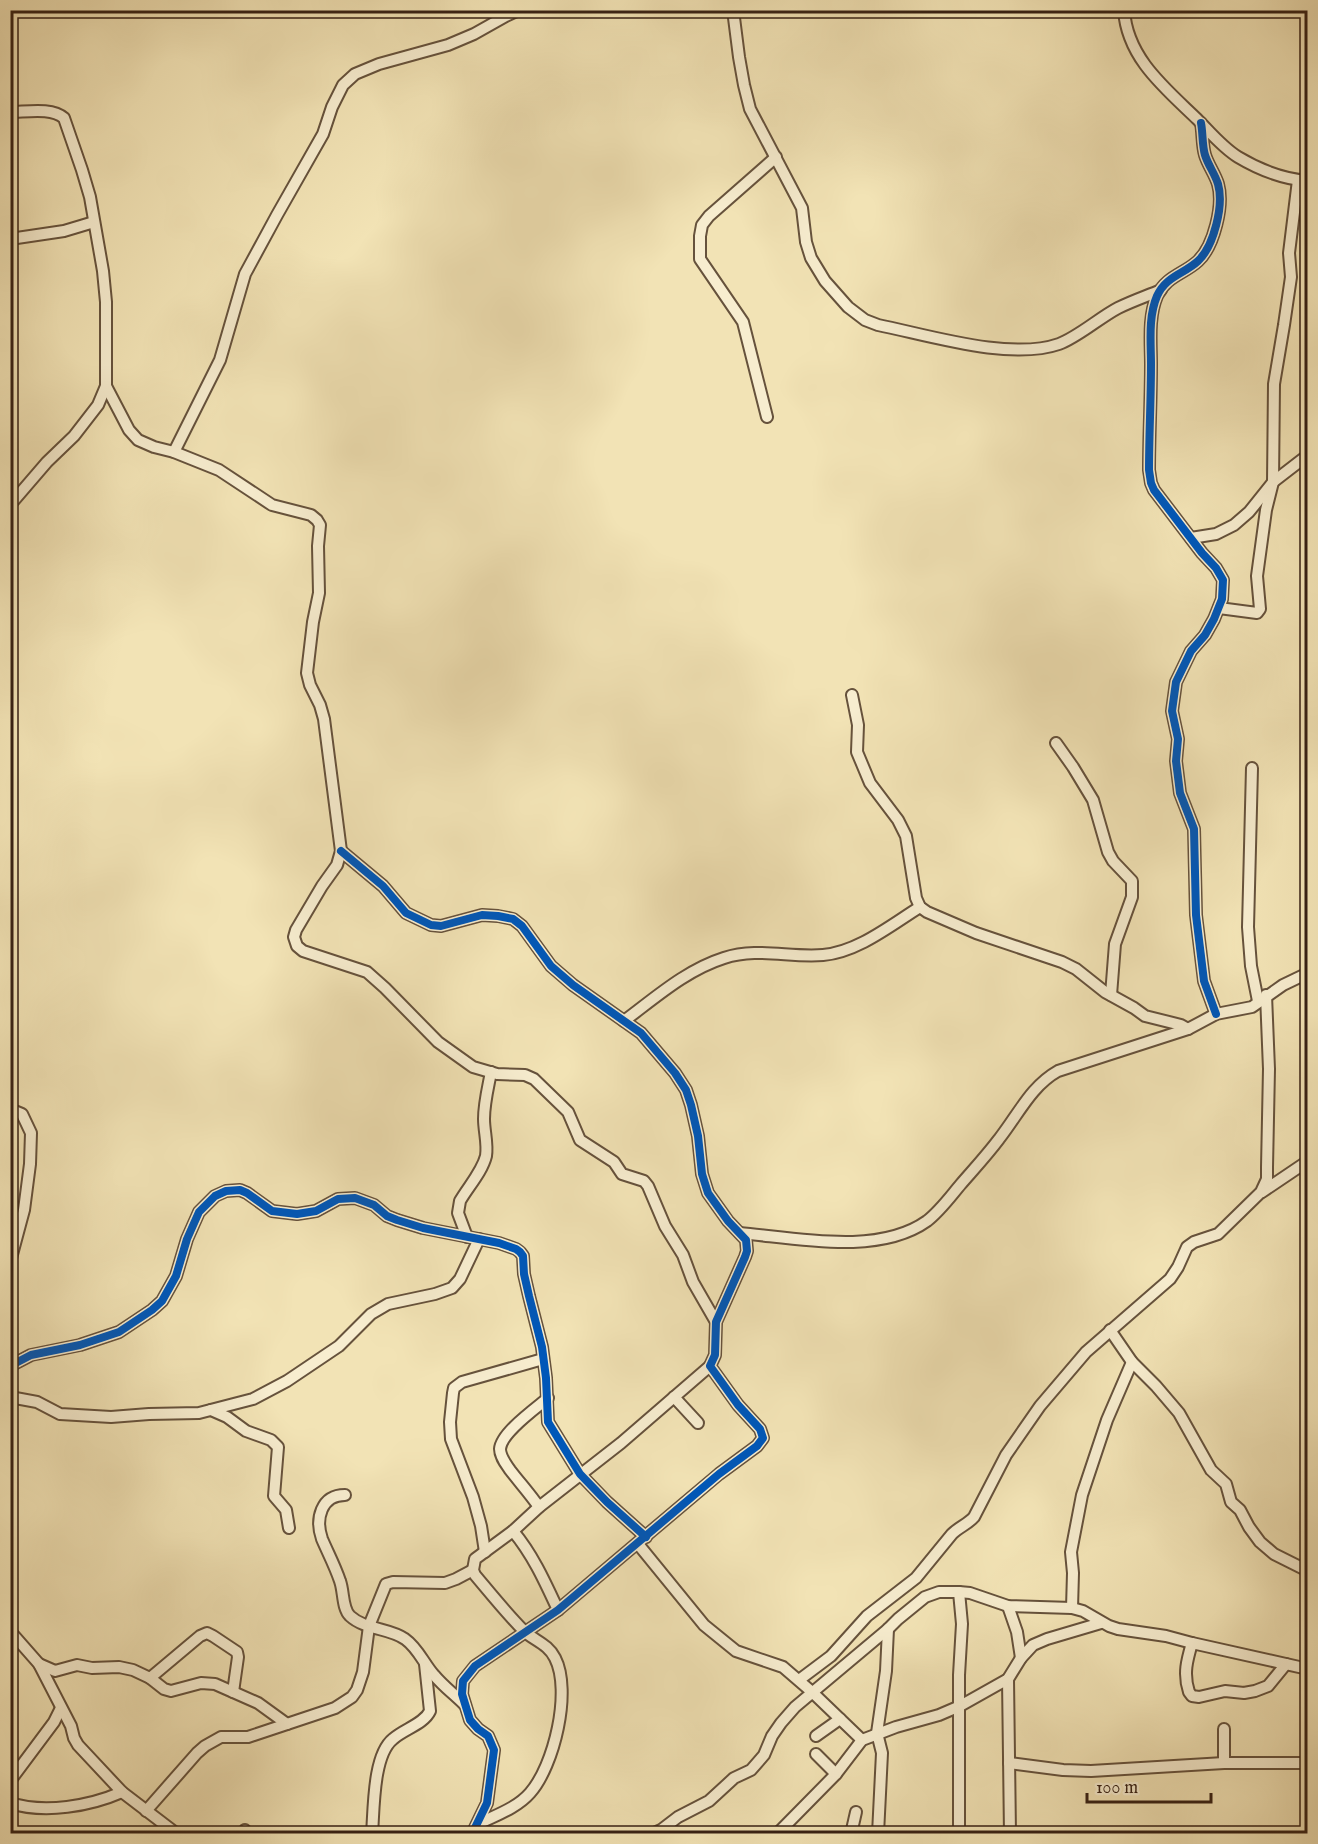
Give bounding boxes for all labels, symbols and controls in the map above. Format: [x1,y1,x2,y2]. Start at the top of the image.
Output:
scale bar [1087,1766,1212,1804]
text: 100 m [1096,1777,1138,1800]

